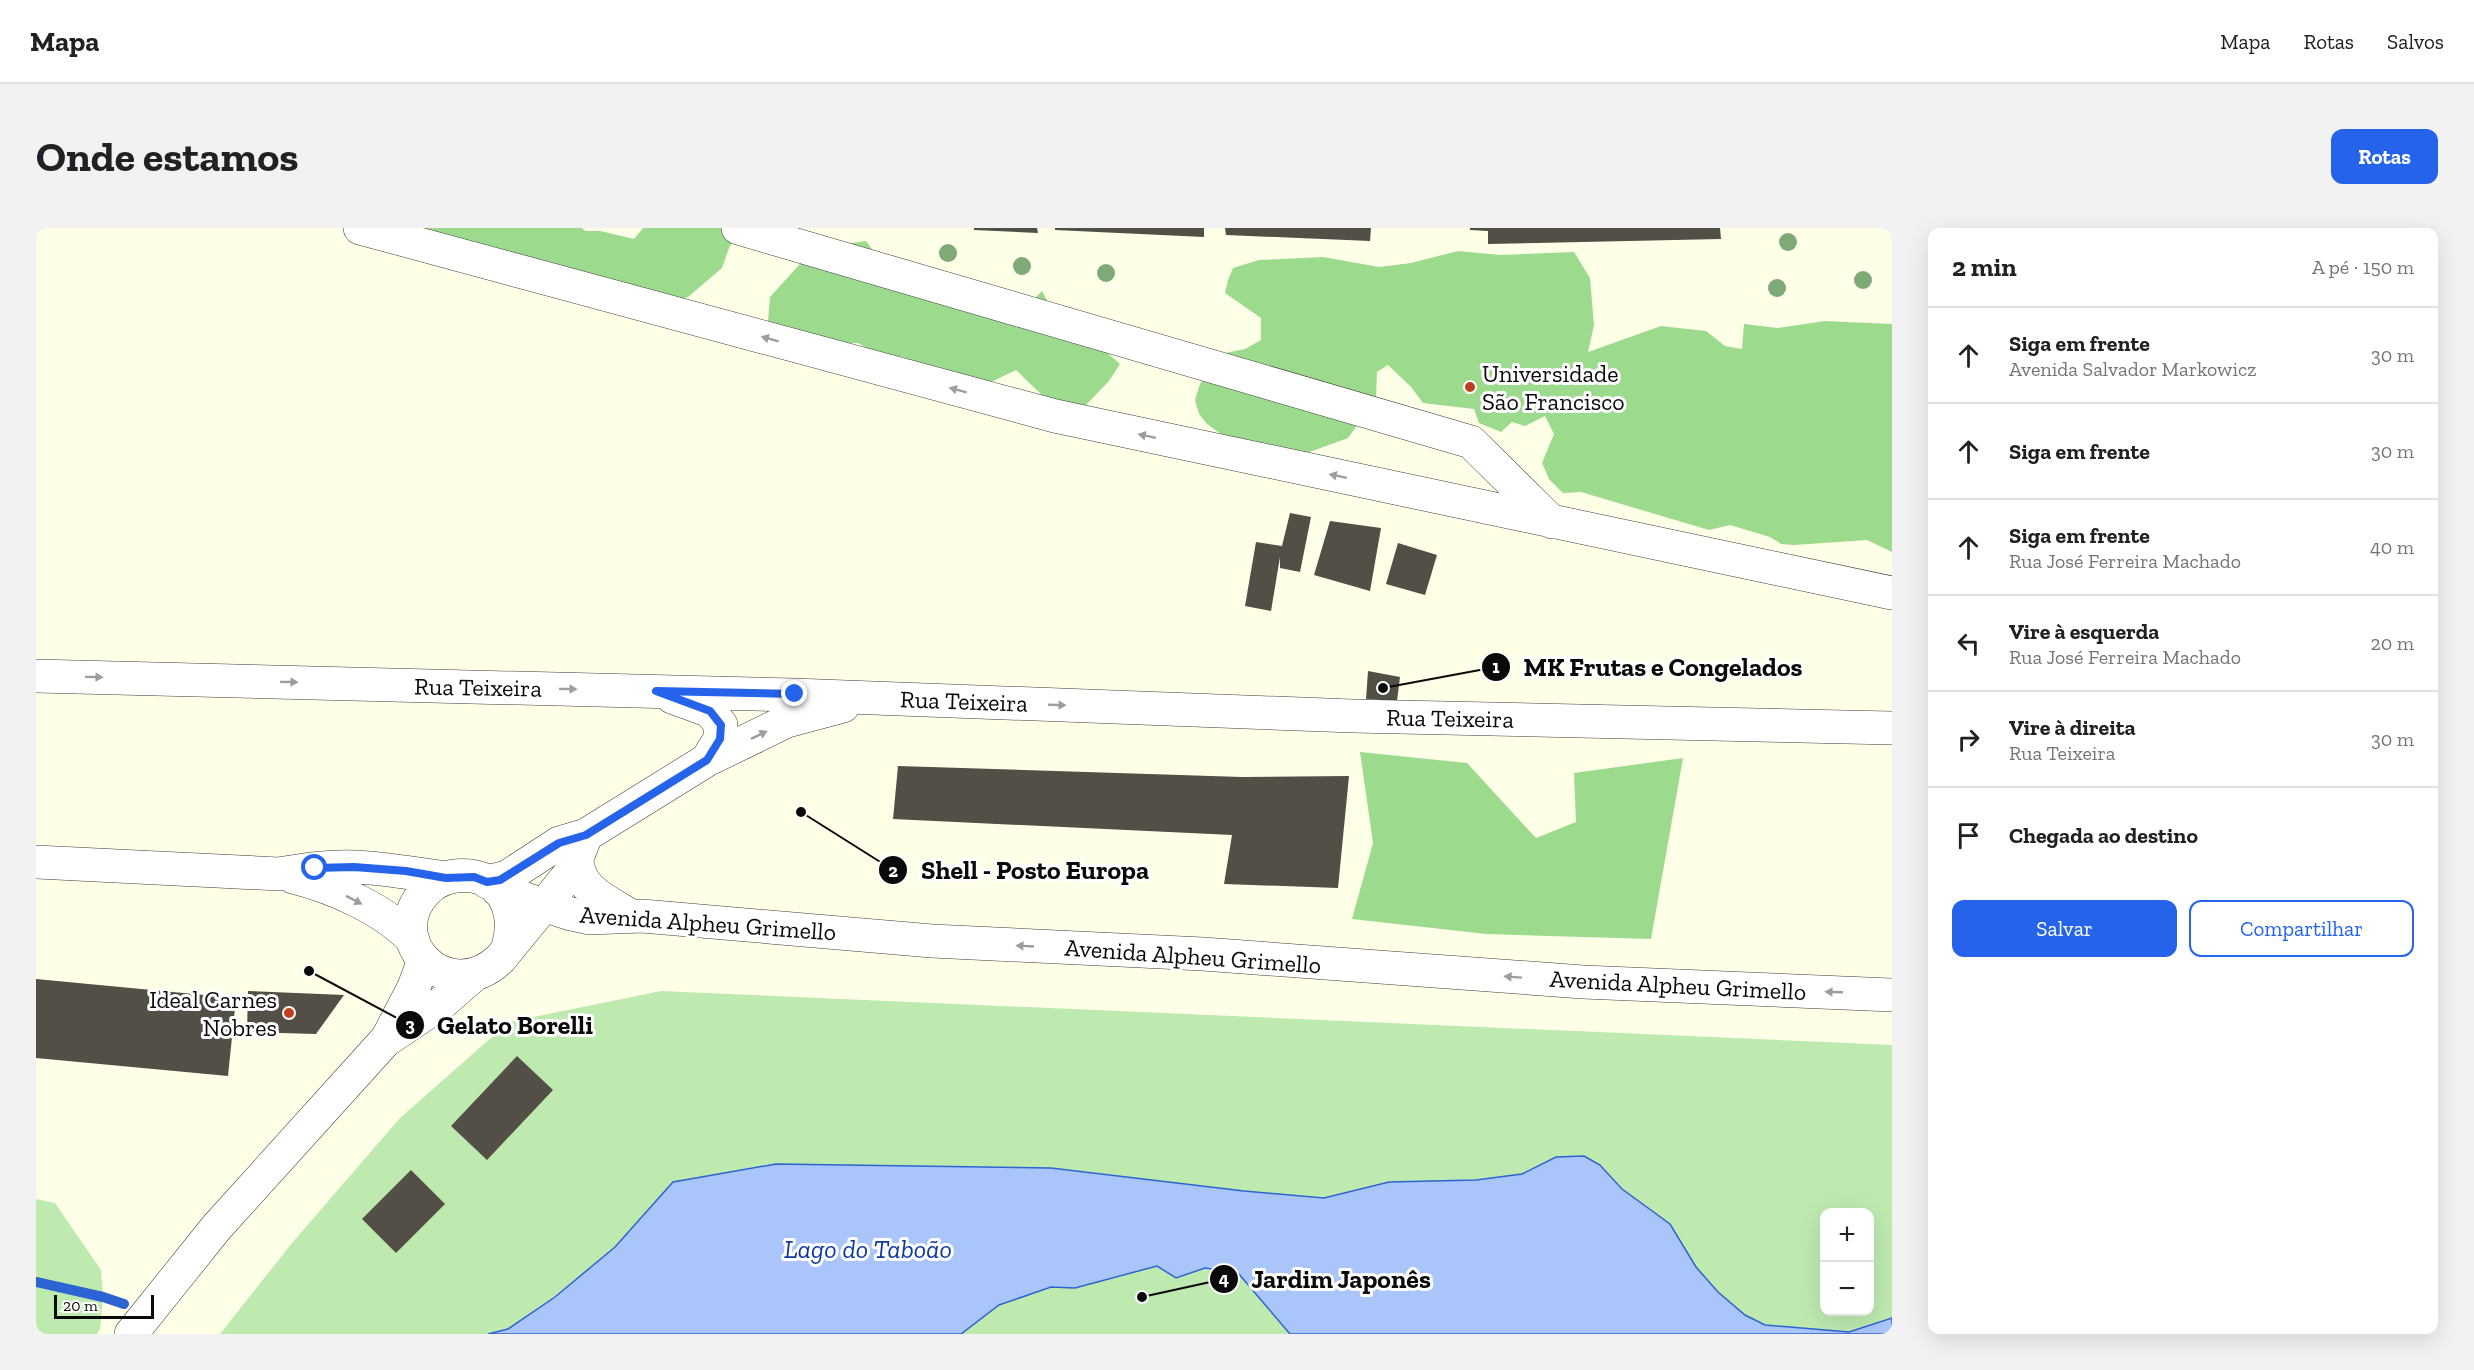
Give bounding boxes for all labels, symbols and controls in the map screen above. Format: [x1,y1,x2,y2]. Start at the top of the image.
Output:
text: Mapa [30,25,99,58]
text: Mapa [2220,29,2270,54]
text: Rotas [2303,29,2354,54]
text: Salvos [2387,29,2444,54]
button: Rotas [2331,129,2438,184]
text: Onde estamos [36,131,298,182]
text: 2 min [1952,251,2017,283]
text: A pé · 150 m [2312,255,2414,279]
text: Siga em frente [2009,330,2150,357]
one-way arrow [761,333,779,343]
icon: ahead [1952,339,1985,372]
text: 30 m [2371,343,2414,367]
text: Avenida Salvador Markowicz [2009,357,2257,381]
place label: Universidade São Francisco [1482,359,1625,416]
marker: Universidade São Francisco [1463,380,1477,394]
one-way arrow [949,384,967,394]
one-way arrow [1138,430,1157,440]
icon: ahead [1952,435,1985,468]
text: Siga em frente [2009,438,2150,465]
text: 30 m [2371,439,2414,463]
one-way arrow [1329,471,1347,481]
text: Siga em frente [2009,522,2150,549]
icon: ahead [1952,531,1985,564]
text: 40 m [2370,535,2414,559]
text: Rua José Ferreira Machado [2009,549,2241,573]
text: Vire à esquerda [2009,618,2159,645]
icon: left [1952,627,1985,660]
text: 20 m [2370,631,2414,655]
callout: MK Frutas e Congelados [1481,645,1814,689]
text: Rua José Ferreira Machado [2009,645,2241,669]
text: MK Frutas e Congelados [1524,651,1803,683]
text: 1 [1492,656,1500,678]
street label: Rua Teixeira [414,671,543,703]
one-way arrow [85,672,104,682]
one-way arrow [280,677,299,687]
route end [781,680,807,706]
one-way arrow [559,684,578,694]
street label: Rua Teixeira [900,684,1029,718]
one-way arrow [1048,700,1067,709]
street label: Rua Teixeira [1386,702,1515,734]
text: Vire à direita [2009,714,2136,741]
icon: right [1952,723,1985,756]
text: 30 m [2371,727,2414,751]
one-way arrow [751,730,768,739]
text: Rua Teixeira [2009,741,2116,765]
icon: arrive [1952,819,1985,852]
text: Chegada ao destino [2009,822,2198,849]
callout: Shell - Posto Europa [878,848,1161,892]
route start [301,854,327,880]
text: Shell - Posto Europa [921,854,1149,886]
text: 2 [888,860,898,882]
one-way arrow [345,896,362,905]
street label: Avenida Alpheu Grimello [579,900,837,946]
button: Salvar [1952,900,2177,957]
button: Compartilhar [2189,900,2414,957]
street label: Avenida Alpheu Grimello [1064,933,1322,979]
one-way arrow [1015,941,1034,950]
street label: Avenida Alpheu Grimello [1549,964,1807,1006]
one-way arrow [1503,972,1522,982]
place label: Ideal Carnes Nobres [149,985,277,1042]
one-way arrow [1824,988,1843,997]
callout: Gelato Borelli [395,1003,605,1047]
marker: Ideal Carnes Nobres [282,1006,296,1020]
text: Gelato Borelli [437,1009,593,1041]
text: 3 [405,1014,415,1036]
map controls [1820,1208,1874,1316]
button: + [1820,1208,1874,1262]
water label: Lago do Taboão [784,1233,952,1265]
callout: Jardim Japonês [1209,1257,1443,1301]
button: − [1820,1262,1874,1316]
text: Jardim Japonês [1251,1263,1431,1295]
text: 4 [1219,1268,1229,1290]
scale bar [54,1292,154,1320]
text: 20 m [63,1296,98,1315]

